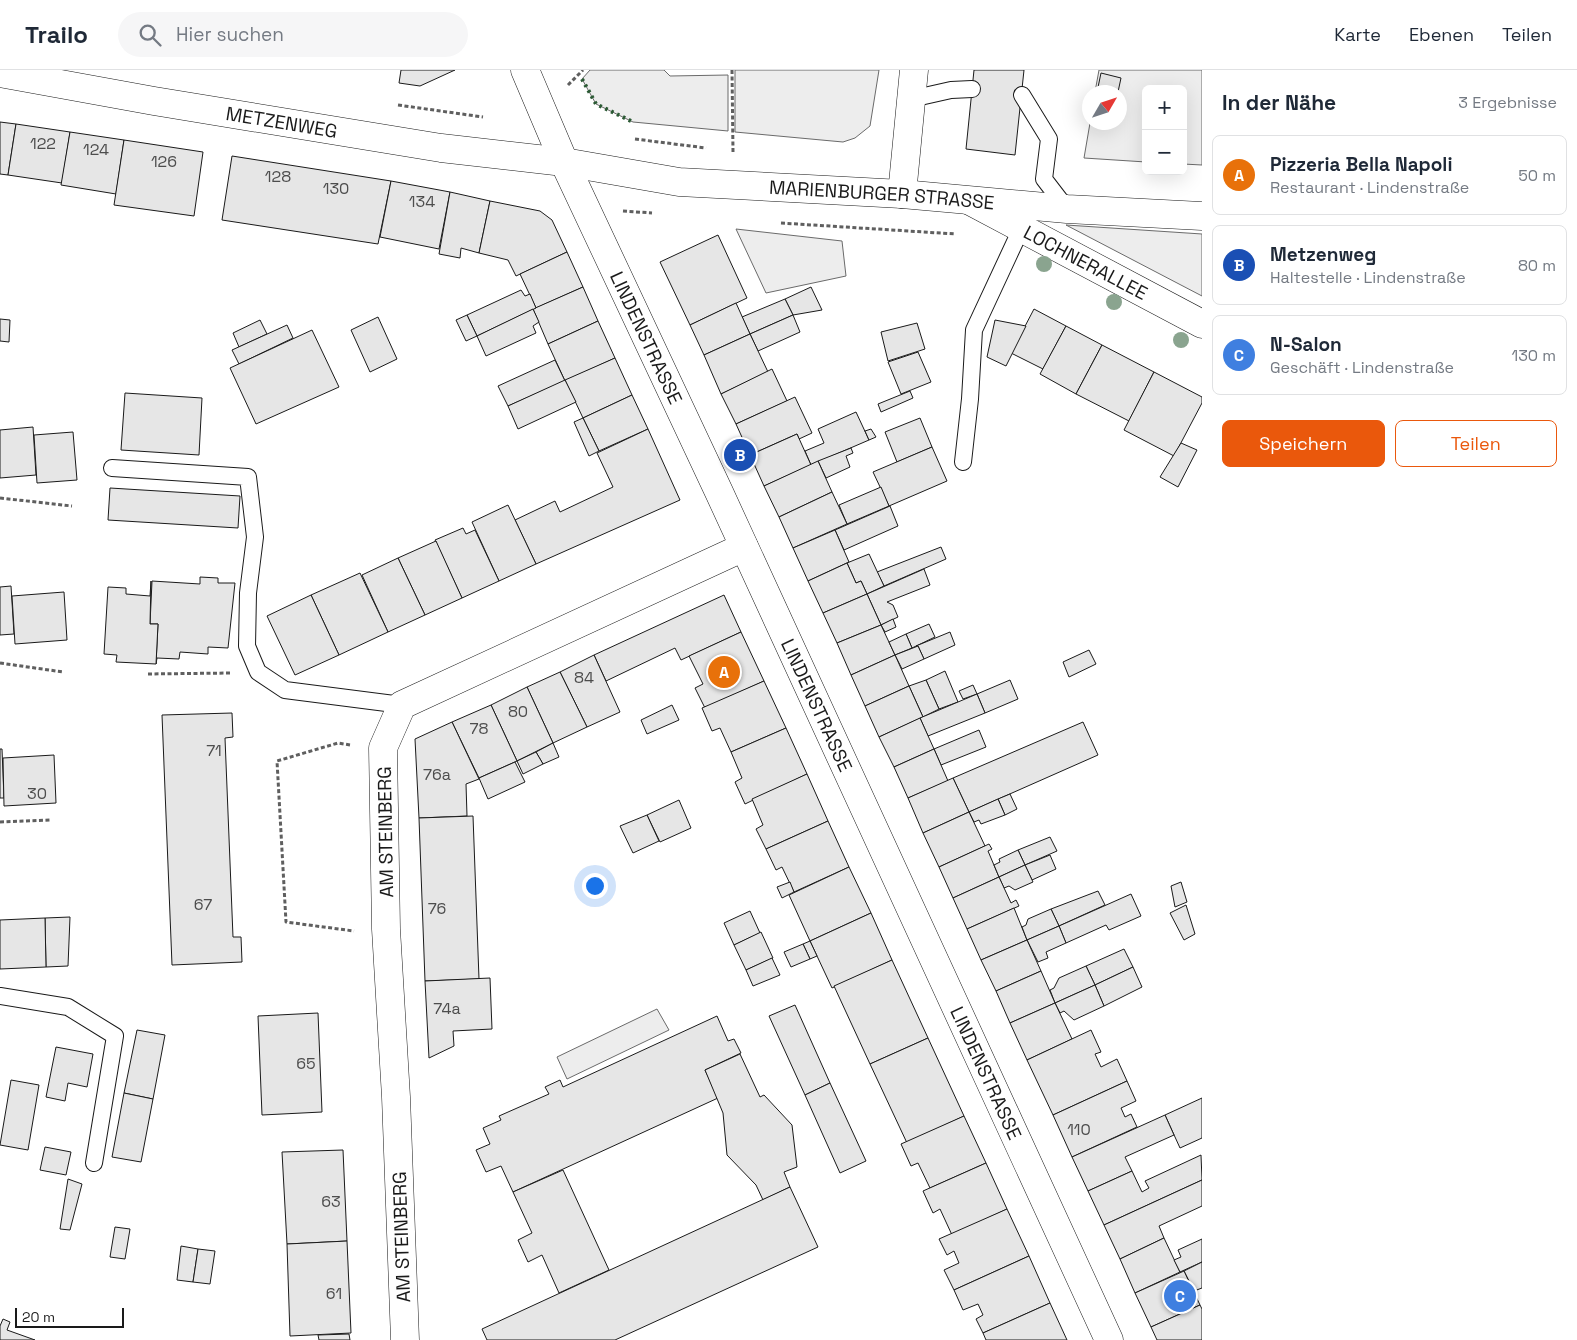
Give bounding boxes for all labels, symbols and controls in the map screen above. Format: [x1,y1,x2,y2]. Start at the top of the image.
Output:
search box [118,12,468,57]
text: Trailo [25,19,88,50]
icon: search [136,21,164,49]
text: Hier suchen [176,22,284,47]
text: Karte [1334,23,1381,46]
text: Ebenen [1409,23,1474,46]
text: Teilen [1502,23,1552,46]
north arrow [1082,85,1127,130]
map controls [1142,85,1187,175]
button: + [1142,85,1187,130]
text: In der Nähe [1222,89,1336,116]
text: 3 Ergebnisse [1458,92,1557,113]
street label: METZENWEG [224,101,339,144]
button: − [1142,130,1187,175]
house number: 122 [30,133,56,154]
house number: 124 [83,139,109,160]
house number: 126 [151,151,177,172]
text: Pizzeria Bella Napoli [1270,152,1452,177]
text: A [1234,165,1244,186]
text: 50 m [1518,165,1556,186]
house number: 128 [265,166,291,187]
street label: MARIENBURGER STRASSE [768,175,995,215]
text: Restaurant · Lindenstraße [1270,177,1469,198]
house number: 130 [323,178,349,199]
house number: 134 [409,191,435,212]
street label: LOCHNERALLEE [1019,220,1152,306]
text: Metzenweg [1270,242,1376,267]
text: B [1234,255,1244,276]
text: 80 m [1518,255,1556,276]
street label: LINDENSTRASSE [604,267,688,408]
text: Haltestelle · Lindenstraße [1270,267,1466,288]
text: N-Salon [1270,332,1342,357]
text: C [1234,345,1244,366]
text: 130 m [1512,345,1556,366]
text: Geschäft · Lindenstraße [1270,357,1454,378]
button: Speichern [1222,420,1385,467]
button: Teilen [1395,420,1557,467]
pin: B [724,436,756,474]
street label: LINDENSTRASSE [775,635,858,776]
pin: A [708,653,740,691]
house number: 84 [574,667,594,688]
house number: 80 [508,701,528,722]
house number: 78 [470,718,489,739]
house number: 71 [206,740,222,761]
house number: 76a [423,764,451,785]
street label: AM STEINBERG [372,766,399,898]
house number: 30 [27,783,47,804]
your location [582,873,608,899]
house number: 67 [194,894,212,915]
house number: 76 [428,898,446,919]
house number: 74a [433,998,461,1019]
street label: LINDENSTRASSE [944,1003,1027,1144]
house number: 65 [296,1053,316,1074]
house number: 110 [1067,1119,1091,1140]
street label: AM STEINBERG [387,1171,416,1303]
house number: 63 [321,1191,341,1212]
pin: C [1164,1277,1196,1315]
house number: 61 [326,1283,342,1304]
scale bar [15,1305,124,1328]
text: 20 m [22,1308,55,1326]

